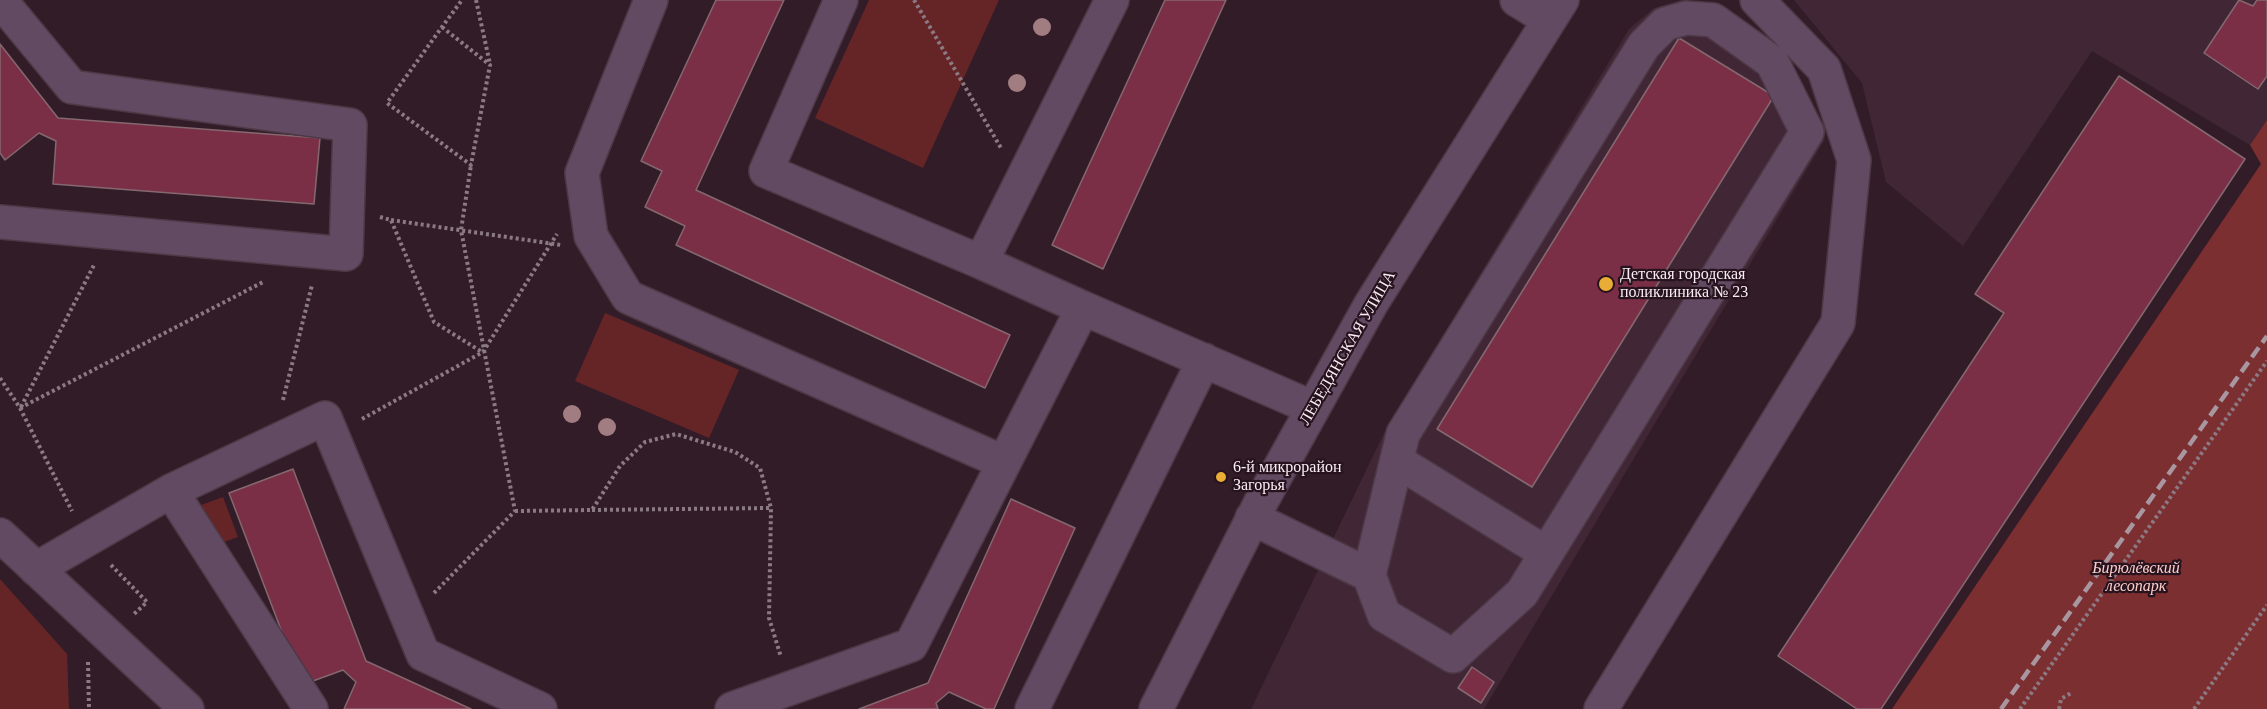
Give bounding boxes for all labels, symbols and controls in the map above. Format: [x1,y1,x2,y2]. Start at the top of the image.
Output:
place label: Детская городская поликлиника № 23 [1620,265,1748,303]
street label: ЛЕБЕДЯНСКАЯ УЛИЦА [1296,267,1400,429]
marker: Детская городская поликлиника № 23 [1597,275,1615,293]
place label: 6-й микрорайон Загорья [1233,458,1342,496]
marker: 6-й микрорайон Загорья [1214,470,1228,484]
park label: Бирюлёвский лесопарк [2092,559,2180,597]

